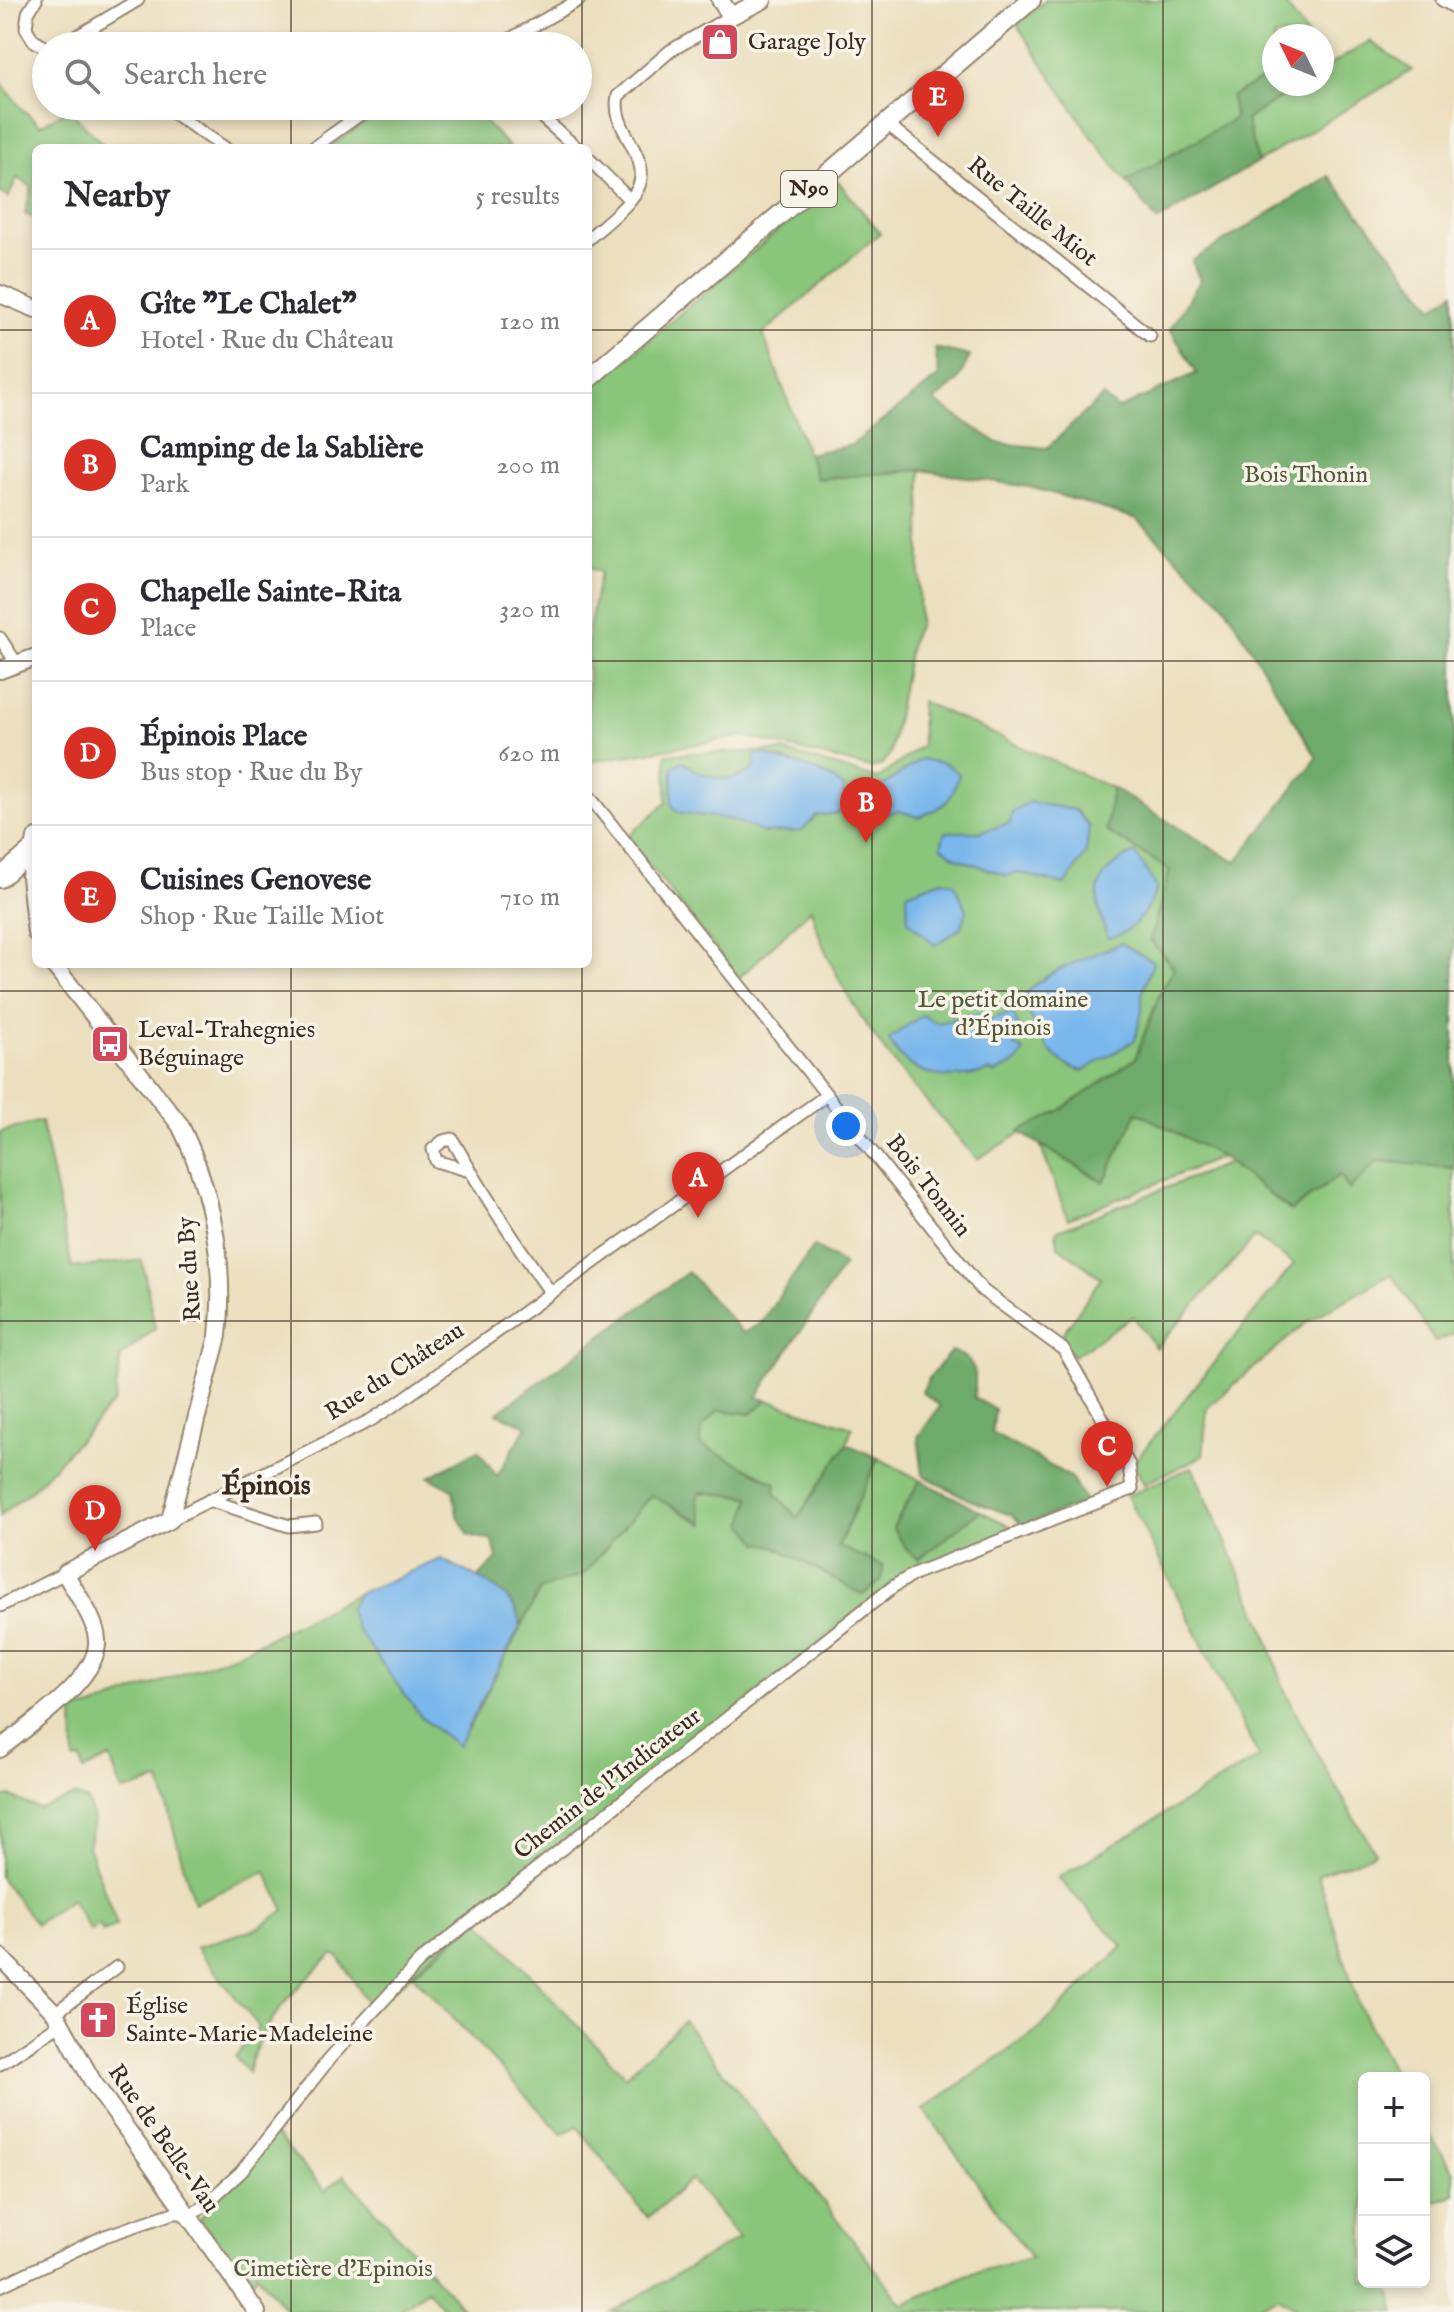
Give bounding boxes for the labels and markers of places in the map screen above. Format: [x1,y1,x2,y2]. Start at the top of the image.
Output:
shop icon: Garage Joly [699,21,741,63]
place label: Garage Joly [748,27,866,58]
pin: E [912,71,964,137]
pin: B [840,777,892,843]
place label: Leval-Trahegnies Béguinage [138,1015,315,1074]
bus stop icon: Leval-Trahegnies Béguinage [89,1023,131,1065]
pin: A [672,1152,724,1218]
pin: C [1081,1421,1133,1487]
pin: D [69,1485,121,1551]
place label: Église Sainte-Marie-Madeleine [126,1991,373,2050]
church icon: Église Sainte-Marie-Madeleine [77,1999,119,2041]

